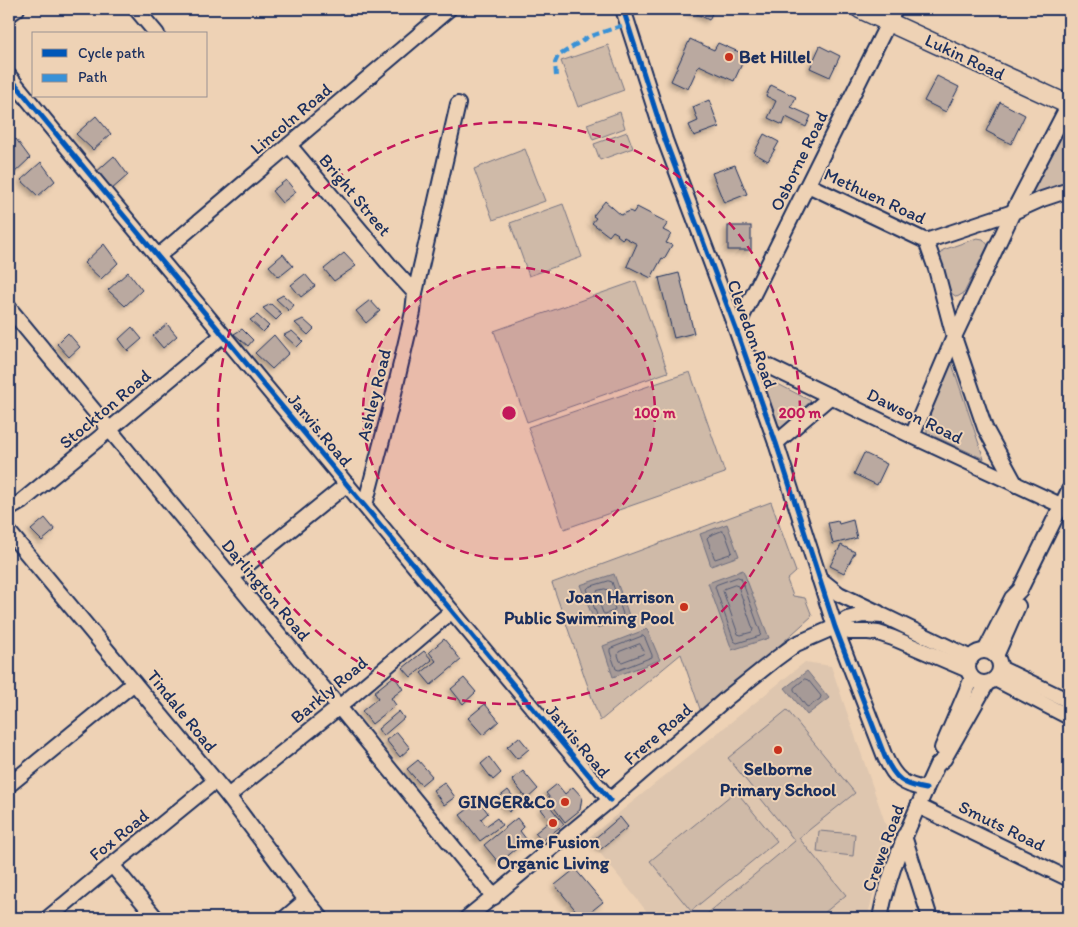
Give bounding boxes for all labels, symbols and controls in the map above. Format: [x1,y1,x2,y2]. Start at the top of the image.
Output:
street label: Lukin Road [921,29,1009,85]
legend [32,32,208,98]
text: Cycle path [78,44,145,62]
place label: Bet Hillel [739,46,812,68]
marker: Bet Hillel [723,51,735,63]
text: Path [78,68,107,86]
street label: Lincoln Road [246,78,336,159]
street label: Osborne Road [765,107,833,215]
street label: Bright Street [314,149,396,241]
street label: Methuen Road [820,163,930,229]
street label: Clevedon Road [722,277,782,392]
street label: Ashley Road [352,346,396,443]
street label: Stockton Road [55,364,155,454]
street label: Dawson Road [863,383,967,449]
street label: Jarvis Road [283,389,357,471]
centre of rings [500,404,518,422]
text: 100 m [634,404,676,422]
text: 200 m [779,404,822,422]
street label: Darlington Road [217,534,315,646]
place label: Joan Harrison Public Swimming Pool [504,586,675,629]
marker: Joan Harrison Public Swimming Pool [678,601,690,613]
street label: Barkly Road [286,651,372,728]
street label: Tindale Road [142,665,222,757]
street label: Frere Road [619,698,697,770]
street label: Jarvis Road [541,700,615,782]
marker: Selborne Primary School [772,744,784,756]
place label: Selborne Primary School [720,758,837,801]
place label: GINGER&Co [458,791,555,813]
marker: GINGER&Co [559,796,571,808]
street label: Smuts Road [955,796,1049,856]
street label: Crewe Road [857,801,909,895]
street label: Fox Road [85,804,153,866]
marker: Lime Fusion Organic Living [547,817,559,829]
place label: Lime Fusion Organic Living [497,831,610,874]

